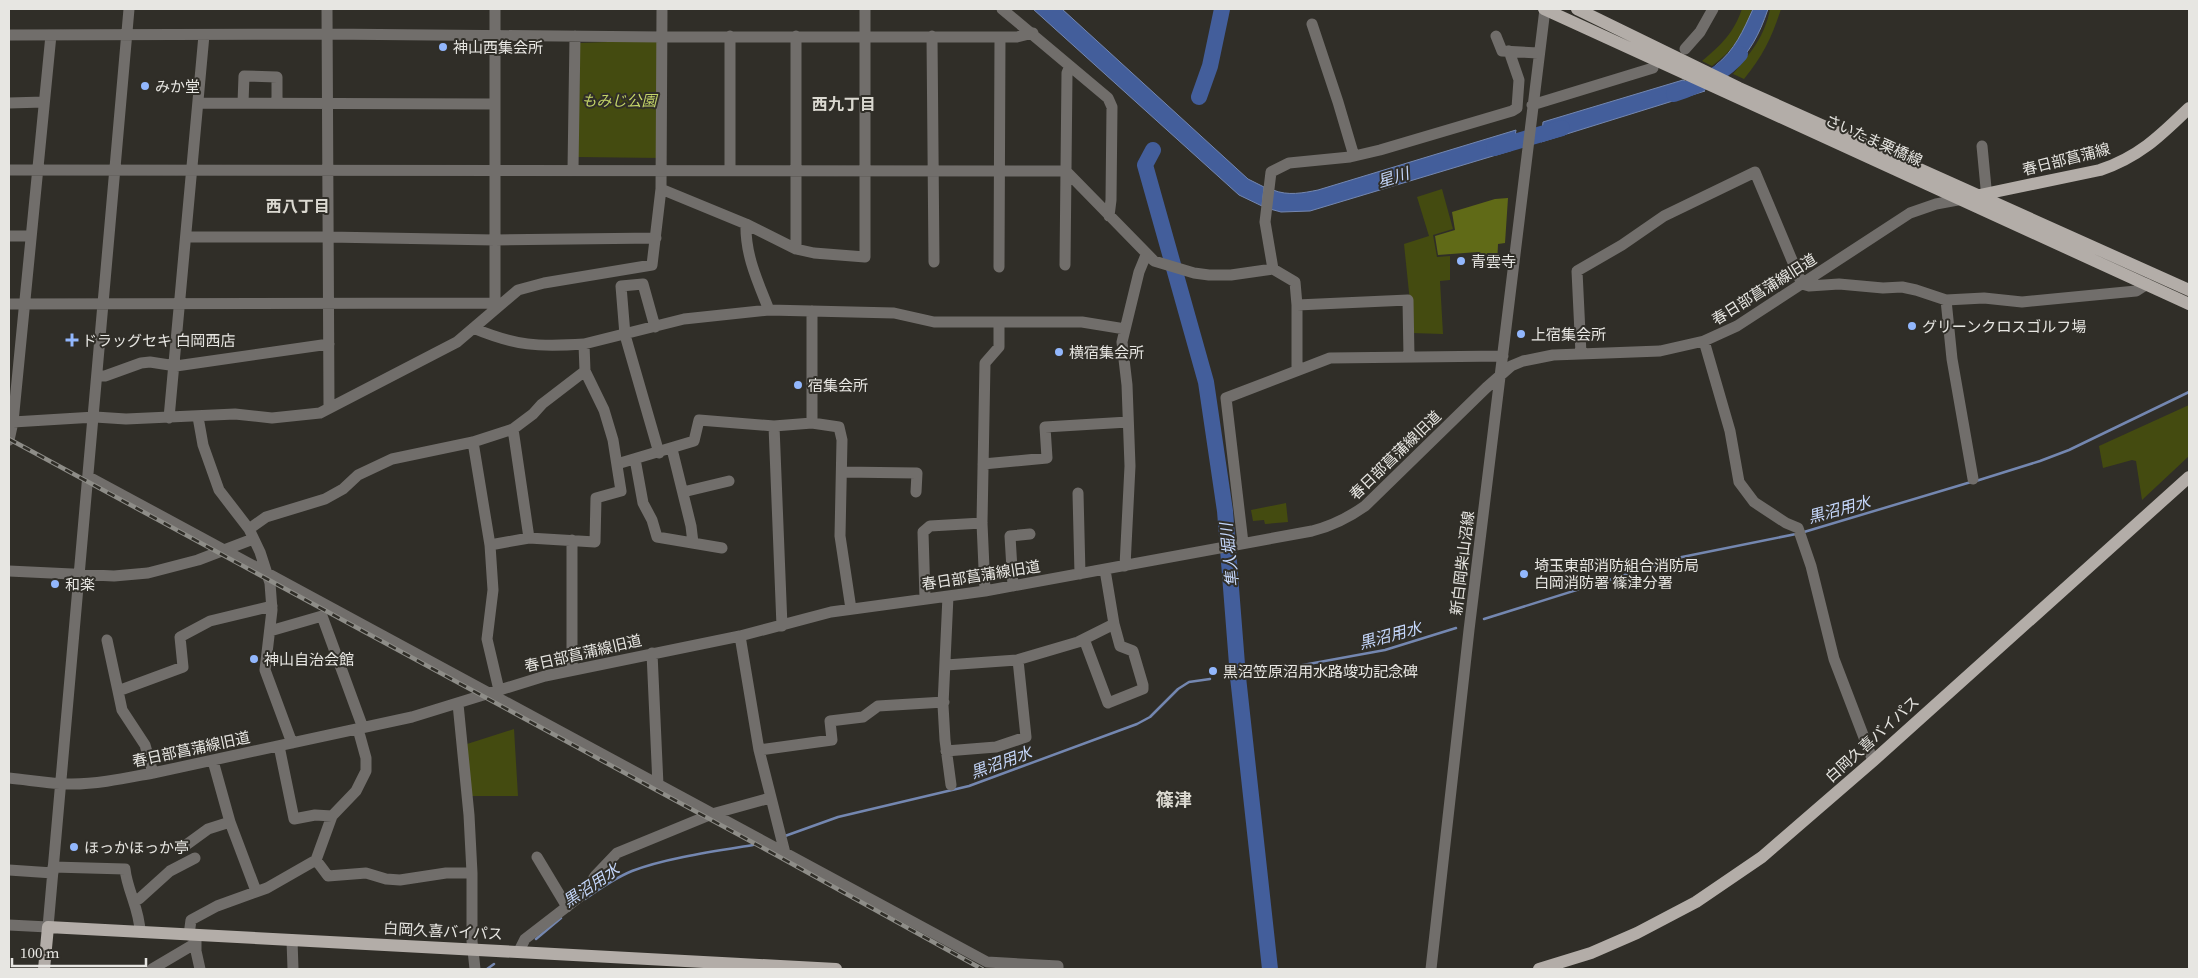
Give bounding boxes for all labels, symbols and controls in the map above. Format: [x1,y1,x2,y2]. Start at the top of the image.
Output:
place label: 神山西集会所 [453,37,543,58]
marker: 神山西集会所 [437,41,449,53]
place label: みか堂 [155,76,200,97]
marker: みか堂 [139,80,151,92]
park label: もみじ公園 [581,90,658,111]
district label: 西九丁目 [812,93,876,115]
street label: さいたま栗橋線 [1822,109,1926,171]
street label: 春日部菖蒲線 [2020,138,2112,180]
water label: 星川 [1374,161,1413,192]
district label: 西八丁目 [266,195,330,217]
street label: 春日部菖蒲線旧道 [1708,248,1820,330]
place label: 青雲寺 [1471,251,1516,272]
marker: 青雲寺 [1455,255,1467,267]
place label: グリーンクロスゴルフ場 [1922,316,2086,337]
marker: グリーンクロスゴルフ場 [1906,320,1918,332]
place label: 上宿集会所 [1531,324,1606,345]
marker: 上宿集会所 [1515,328,1527,340]
place label: ドラッグセキ 白岡西店 [82,330,236,351]
marker: ドラッグセキ 白岡西店 [66,334,78,346]
place label: 横宿集会所 [1069,342,1144,363]
marker: 横宿集会所 [1053,346,1065,358]
place label: 宿集会所 [808,375,868,396]
marker: 宿集会所 [792,379,804,391]
street label: 春日部菖蒲線旧道 [1345,406,1445,504]
water label: 黒沼用水 [1805,490,1875,528]
street label: 新白岡柴山沼線 [1445,510,1479,616]
water label: 隼人堀川 [1215,520,1243,588]
street label: 春日部菖蒲線旧道 [920,555,1042,595]
place label: 埼玉東部消防組合消防局 白岡消防署 篠津分署 [1534,555,1699,593]
marker: 埼玉東部消防組合消防局 白岡消防署 篠津分署 [1518,568,1530,580]
place label: 和楽 [65,574,95,595]
marker: 和楽 [49,578,61,590]
water label: 黒沼用水 [1356,616,1426,654]
street label: 春日部菖蒲線旧道 [522,629,644,677]
place label: 神山自治会館 [264,649,354,670]
marker: 神山自治会館 [248,653,260,665]
place label: 黒沼笠原沼用水路竣功記念碑 [1223,661,1418,682]
marker: 黒沼笠原沼用水路竣功記念碑 [1207,665,1219,677]
street label: 白岡久喜バイパス [1820,691,1924,787]
street label: 春日部菖蒲線旧道 [130,726,252,772]
water label: 黒沼用水 [967,740,1037,783]
district label: 篠津 [1156,787,1192,812]
place label: ほっかほっか亭 [84,837,189,858]
marker: ほっかほっか亭 [68,841,80,853]
water label: 黒沼用水 [558,857,625,912]
street label: 白岡久喜バイパス [383,917,503,945]
scale bar [12,936,146,968]
text: 100 m [20,942,60,963]

